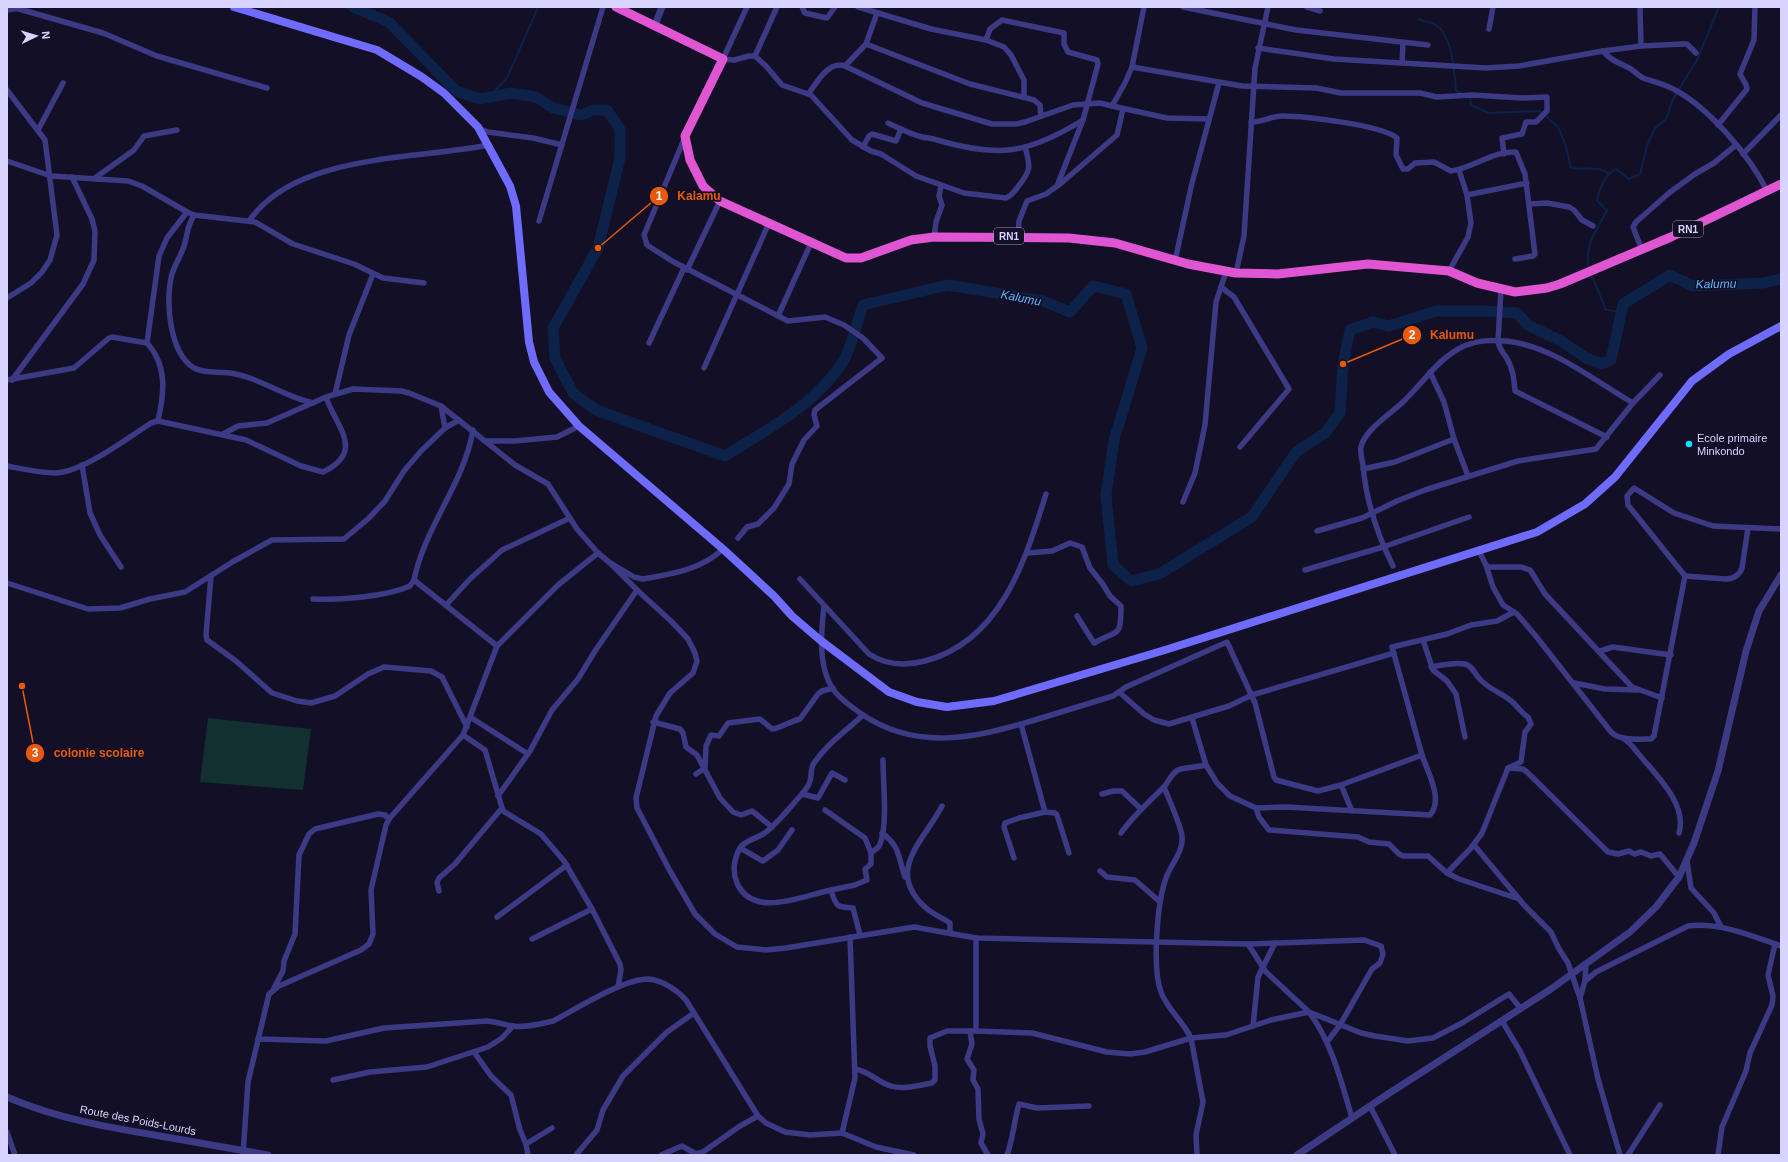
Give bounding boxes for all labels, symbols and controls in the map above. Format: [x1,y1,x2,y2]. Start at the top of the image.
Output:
north arrow [16,16,56,56]
text: N [40,31,52,40]
callout: Kalamu [649,184,728,208]
text: 1 [656,189,663,203]
text: Kalamu [677,189,721,203]
road number: RN1 [1673,221,1703,237]
road number: RN1 [994,228,1024,244]
water label: Kalumu [1696,277,1737,291]
water label: Kalumu [1000,287,1043,309]
callout: Kalumu [1402,323,1482,347]
text: 2 [1409,328,1416,342]
text: Kalumu [1430,328,1474,342]
place label: Ecole primaire Minkondo [1697,432,1767,457]
marker: Ecole primaire Minkondo [1684,439,1694,449]
callout: colonie scolaire [25,741,152,765]
text: 3 [32,746,39,760]
text: colonie scolaire [54,746,145,760]
street label: Route des Poids-Lourds [79,1103,198,1137]

